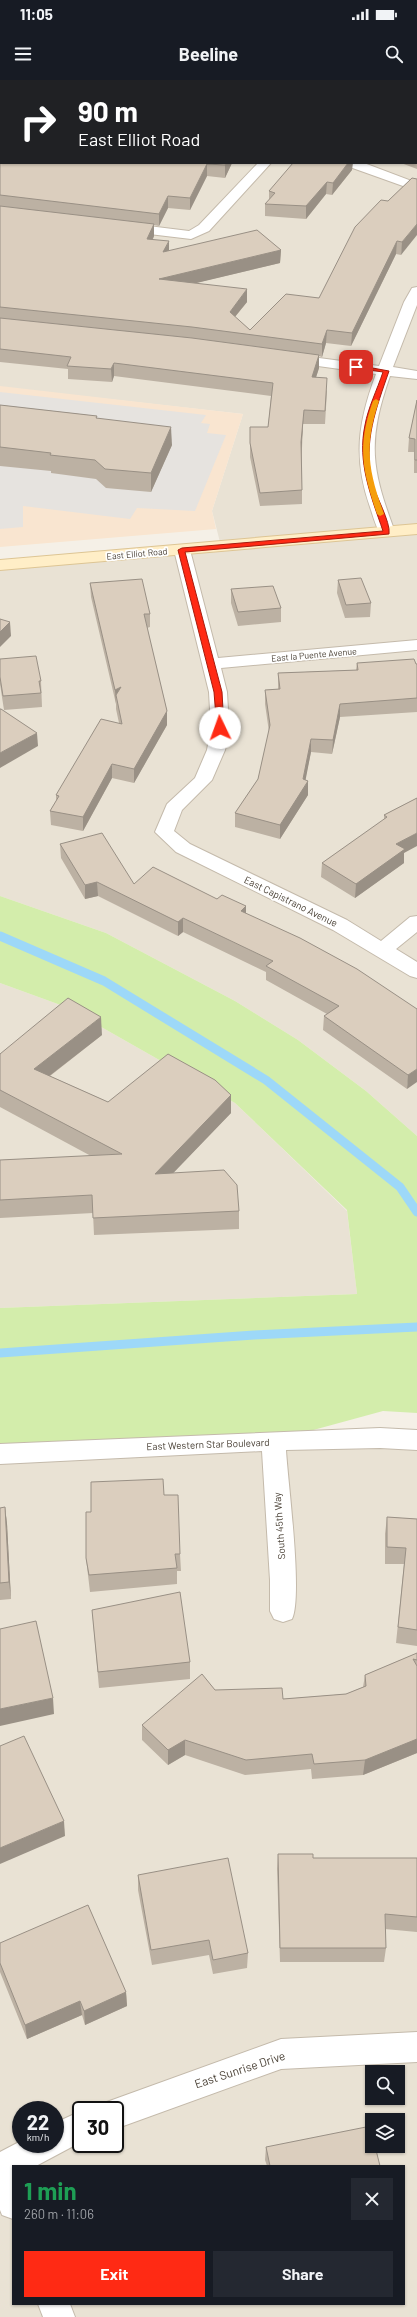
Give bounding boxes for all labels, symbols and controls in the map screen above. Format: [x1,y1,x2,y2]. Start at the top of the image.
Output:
text: 11:05 [20,5,53,23]
icon: menu [12,43,34,65]
text: Beeline [179,43,238,65]
icon: search [383,43,405,65]
text: 90 m [78,94,138,128]
icon: right [12,96,64,148]
text: East Elliot Road [78,128,200,150]
pin [339,350,373,384]
icon: arrive [345,356,367,378]
street label: East Elliot Road [106,545,168,562]
street label: East la Puente Avenue [271,645,357,664]
position arrow [199,707,241,749]
street label: East Capistrano Avenue [242,873,340,929]
street label: East Western Star Boulevard [146,1436,270,1452]
street label: South 45th Way [271,1492,287,1560]
street label: East Sunrise Drive [193,2048,287,2090]
map controls [365,2065,405,2153]
button: search [365,2065,405,2105]
speed limit sign: 30 [72,2101,124,2153]
text: 22 [27,2110,49,2134]
button: layers [365,2113,405,2153]
text: km/h [27,2131,49,2143]
text: 1 min [24,2176,77,2205]
button: close [351,2178,393,2220]
text: 260 m · 11:06 [24,2206,94,2222]
button: Exit [24,2251,205,2297]
button: Share [213,2251,393,2297]

